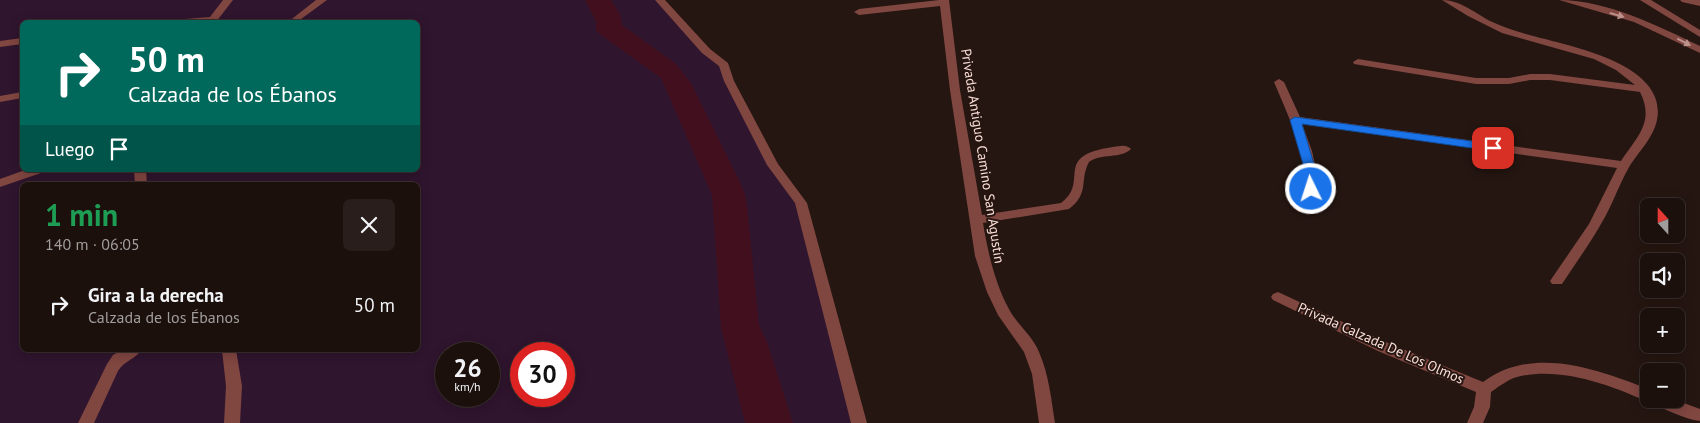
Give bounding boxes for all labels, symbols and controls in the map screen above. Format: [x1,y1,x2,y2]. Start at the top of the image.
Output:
one-way arrow [1610,11,1625,19]
text: 50 m [128,36,205,82]
one-way arrow [1677,38,1692,46]
icon: right [45,40,110,105]
street label: Privada Antiguo Camino San Agustín [957,47,1009,265]
text: Calzada de los Ébanos [128,80,337,108]
pin [1472,127,1514,169]
icon: arrive [1479,134,1507,162]
icon: arrive [105,135,133,163]
text: Luego [45,137,95,161]
position arrow [1284,162,1336,214]
text: 1 min [45,195,118,234]
north arrow [1640,198,1685,242]
map controls [1640,198,1685,408]
button: close [343,199,395,251]
text: 140 m · 06:05 [45,234,140,254]
button: sound [1640,253,1685,298]
text: Gira a la derecha [88,283,224,307]
icon: right [45,291,73,319]
text: 50 m [354,293,395,317]
street label: Privada Calzada De Los Olmos [1295,298,1467,388]
text: Calzada de los Ébanos [88,307,240,327]
button: + [1640,308,1685,353]
speed limit sign: 30 [510,342,575,407]
text: 26 [453,352,482,384]
button: − [1640,363,1685,408]
text: km/h [454,379,481,394]

